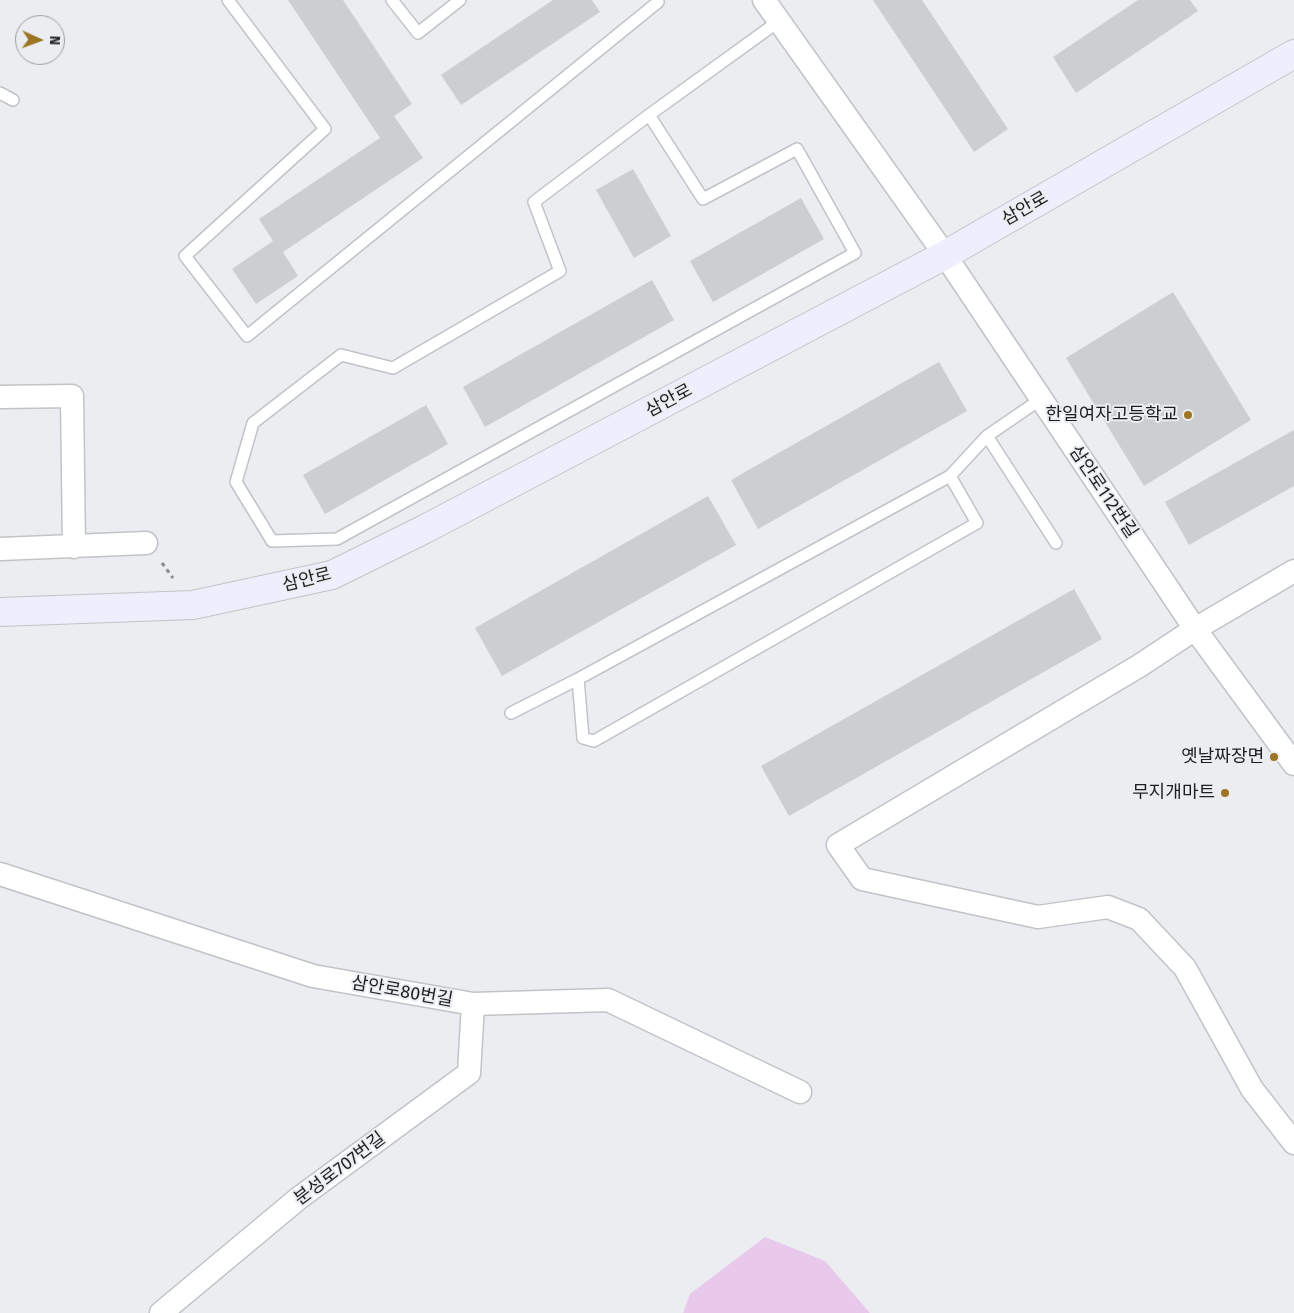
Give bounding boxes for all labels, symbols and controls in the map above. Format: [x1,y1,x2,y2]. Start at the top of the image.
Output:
north arrow [15,15,65,65]
text: N [46,36,63,45]
street label: 삼안로 [998,187,1052,231]
street label: 삼안로 [642,380,696,422]
place label: 한일여자고등학교 [1046,404,1178,426]
marker: 한일여자고등학교 [1182,409,1194,421]
street label: 삼안로112번길 [1064,442,1142,542]
street label: 삼안로 [280,564,334,596]
place label: 옛날짜장면 [1181,746,1264,768]
marker: 옛날짜장면 [1268,751,1280,763]
place label: 무지개마트 [1132,782,1215,804]
marker: 무지개마트 [1219,787,1231,799]
street label: 삼안로80번길 [350,972,454,1012]
street label: 분성로707번길 [290,1128,390,1210]

